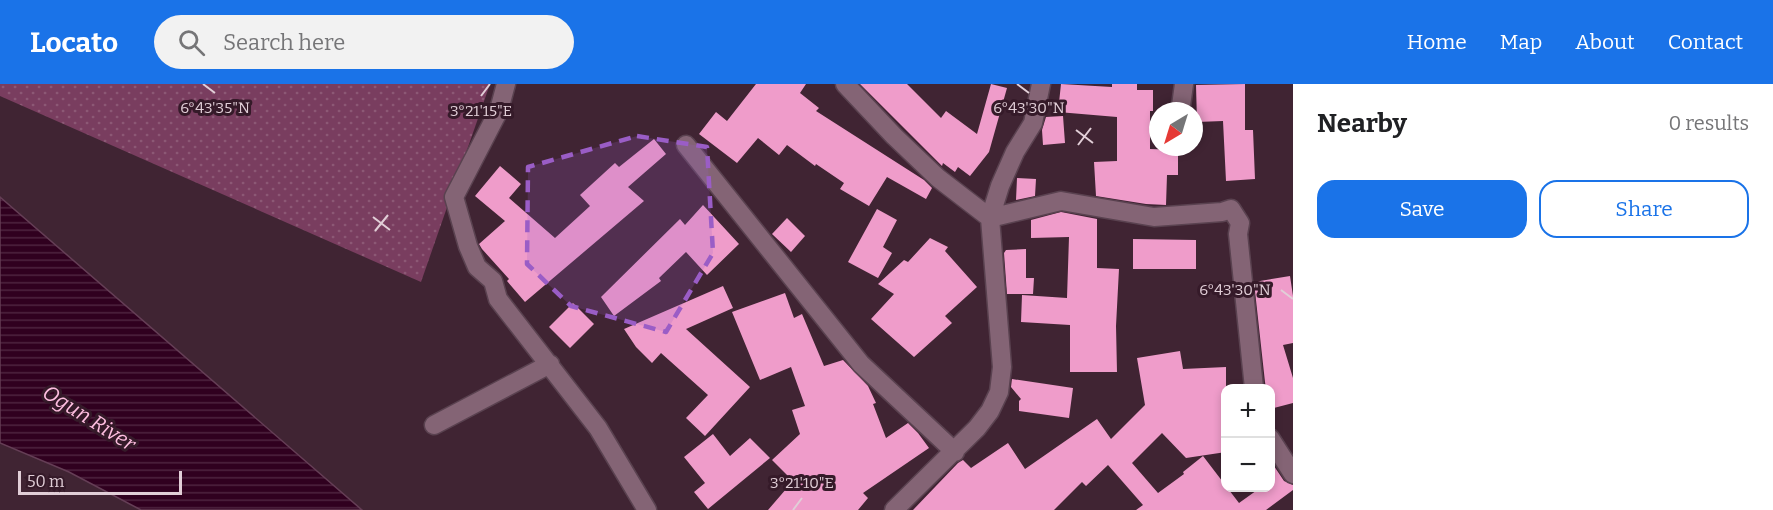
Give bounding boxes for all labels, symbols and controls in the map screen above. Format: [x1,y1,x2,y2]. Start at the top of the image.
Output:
search box [154,15,574,69]
text: Locato [30,26,118,59]
icon: search [175,26,208,59]
text: Search here [223,29,345,56]
text: Home [1407,29,1467,55]
text: Map [1500,29,1542,55]
text: About [1575,29,1635,55]
text: Contact [1668,29,1743,55]
text: 6°43'35"N [180,99,250,117]
text: 6°43'30"N [993,99,1065,117]
text: 3°21'15"E [450,102,512,120]
north arrow [1149,102,1203,156]
text: Nearby [1317,108,1407,139]
text: 0 results [1669,111,1749,135]
button: Save [1317,180,1527,238]
button: Share [1539,180,1749,238]
text: 6°43'30"N [1199,281,1271,299]
water label: Ogun River [38,379,142,458]
map controls [1221,384,1275,492]
button: + [1221,384,1275,438]
button: − [1221,438,1275,492]
scale bar [18,468,182,496]
text: 50 m [27,472,64,491]
text: 3°21'10"E [770,474,834,492]

